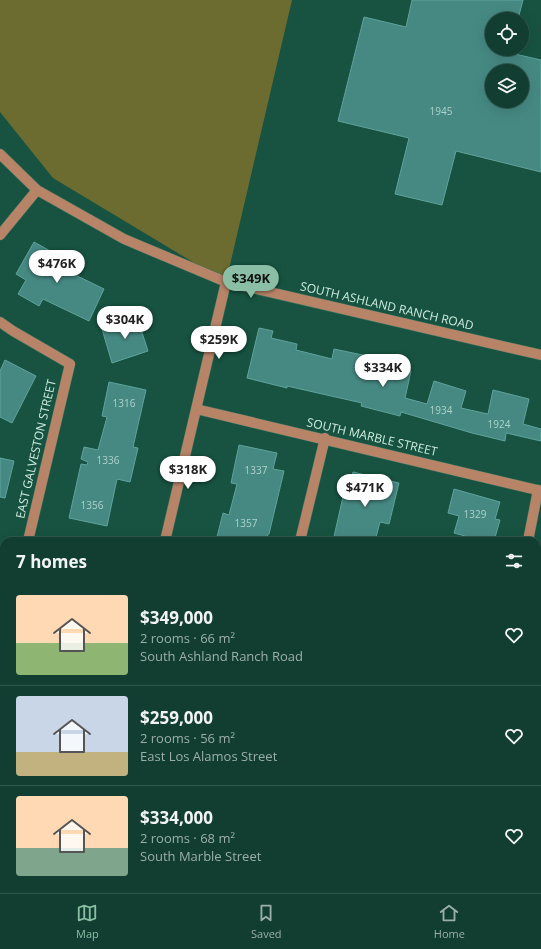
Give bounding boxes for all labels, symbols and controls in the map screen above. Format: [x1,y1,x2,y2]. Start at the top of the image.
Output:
map controls [485,12,529,108]
button: locate [485,12,529,56]
button: layers [485,64,529,108]
house number: 1945 [430,104,453,118]
pin: $476K [29,250,85,284]
text: $476K [38,254,76,272]
pin: $349K [223,265,279,299]
text: $349K [232,269,270,287]
street label: SOUTH ASHLAND RANCH ROAD [299,277,476,334]
pin: $304K [97,306,153,340]
text: $304K [106,310,144,328]
pin: $259K [191,326,247,360]
text: $259K [200,330,238,348]
pin: $334K [355,354,411,388]
text: $334K [364,358,402,376]
street label: EAST GALVESTON STREET [11,377,60,520]
house number: 1316 [113,396,136,410]
house number: 1934 [430,403,453,417]
street label: SOUTH MARBLE STREET [305,413,439,460]
house number: 1924 [488,417,511,431]
house number: 1336 [97,453,120,467]
pin: $318K [160,456,216,490]
text: $318K [169,460,207,478]
house number: 1337 [245,463,268,477]
pin: $471K [337,474,393,508]
text: $471K [346,478,384,496]
house number: 1356 [81,498,104,512]
house number: 1329 [464,507,487,521]
house number: 1357 [235,516,258,530]
text: 7 homes [16,550,87,573]
icon: filters [503,550,525,572]
text: $349,000 [140,606,213,629]
icon: home [48,611,96,659]
icon: heart [503,624,525,646]
text: 2 rooms · 66 m² [140,629,235,647]
text: South Ashland Ranch Road [140,647,303,665]
text: $259,000 [140,706,213,729]
icon: home [48,712,96,760]
icon: heart [503,725,525,747]
text: 2 rooms · 56 m² [140,729,235,747]
text: East Los Alamos Street [140,747,277,765]
text: $334,000 [140,806,213,829]
icon: home [48,812,96,860]
icon: heart [503,825,525,847]
text: 2 rooms · 68 m² [140,829,235,847]
text: South Marble Street [140,847,261,865]
tab: Map [76,902,99,941]
tab: Saved [251,902,282,941]
tab: Home [434,902,465,941]

